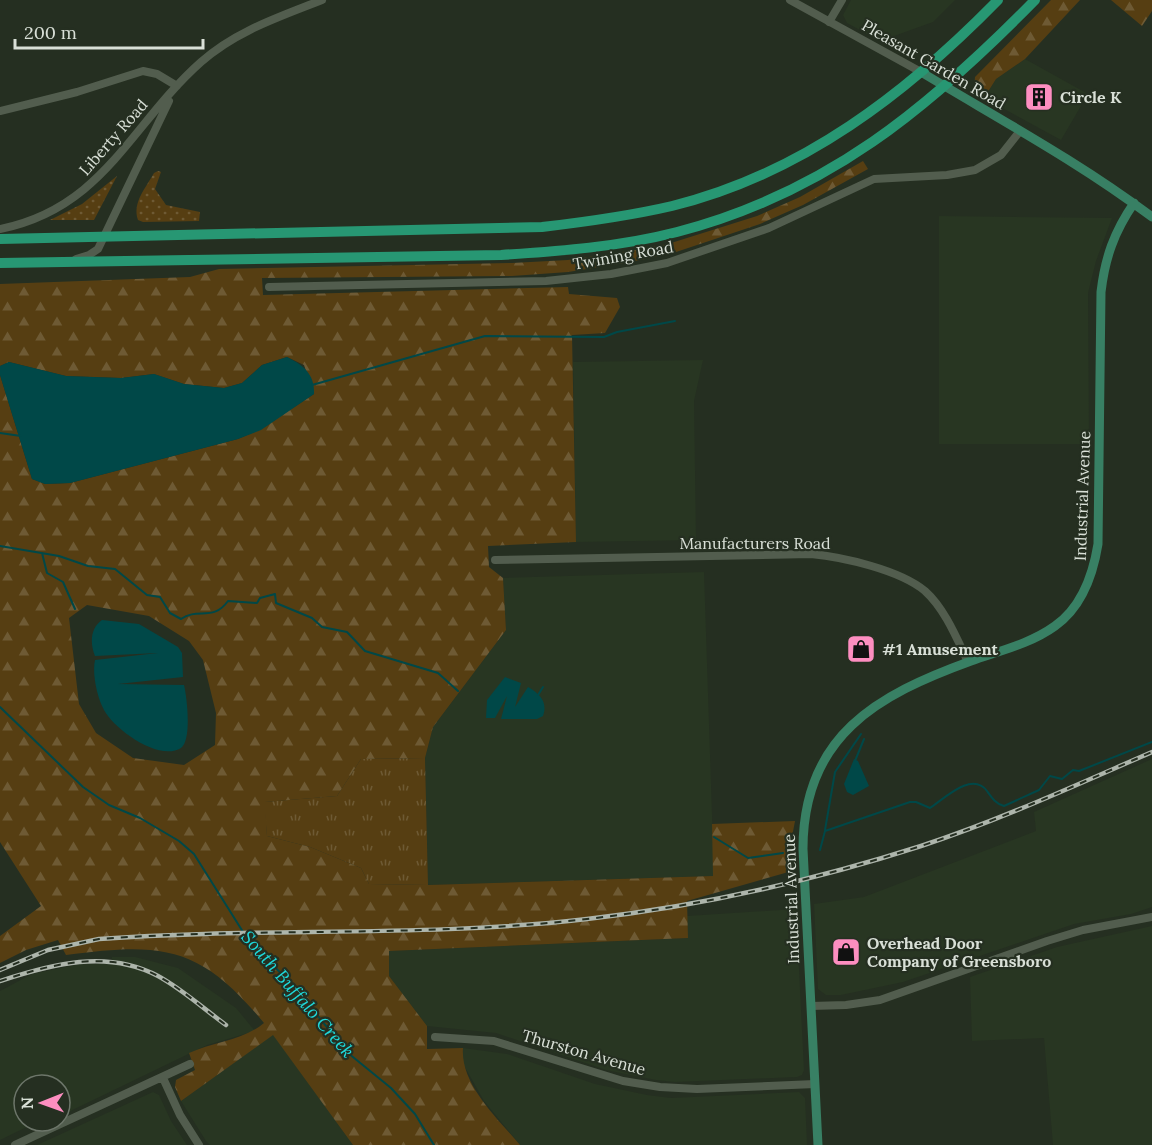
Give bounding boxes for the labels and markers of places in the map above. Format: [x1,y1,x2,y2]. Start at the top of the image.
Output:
building icon: Circle K [1023,81,1055,113]
place label: Circle K [1060,87,1122,107]
shop icon: #1 Amusement [845,633,877,665]
place label: #1 Amusement [882,639,999,659]
place label: Overhead Door Company of Greensboro [867,933,1051,971]
shop icon: Overhead Door Company of Greensboro [830,936,862,968]

